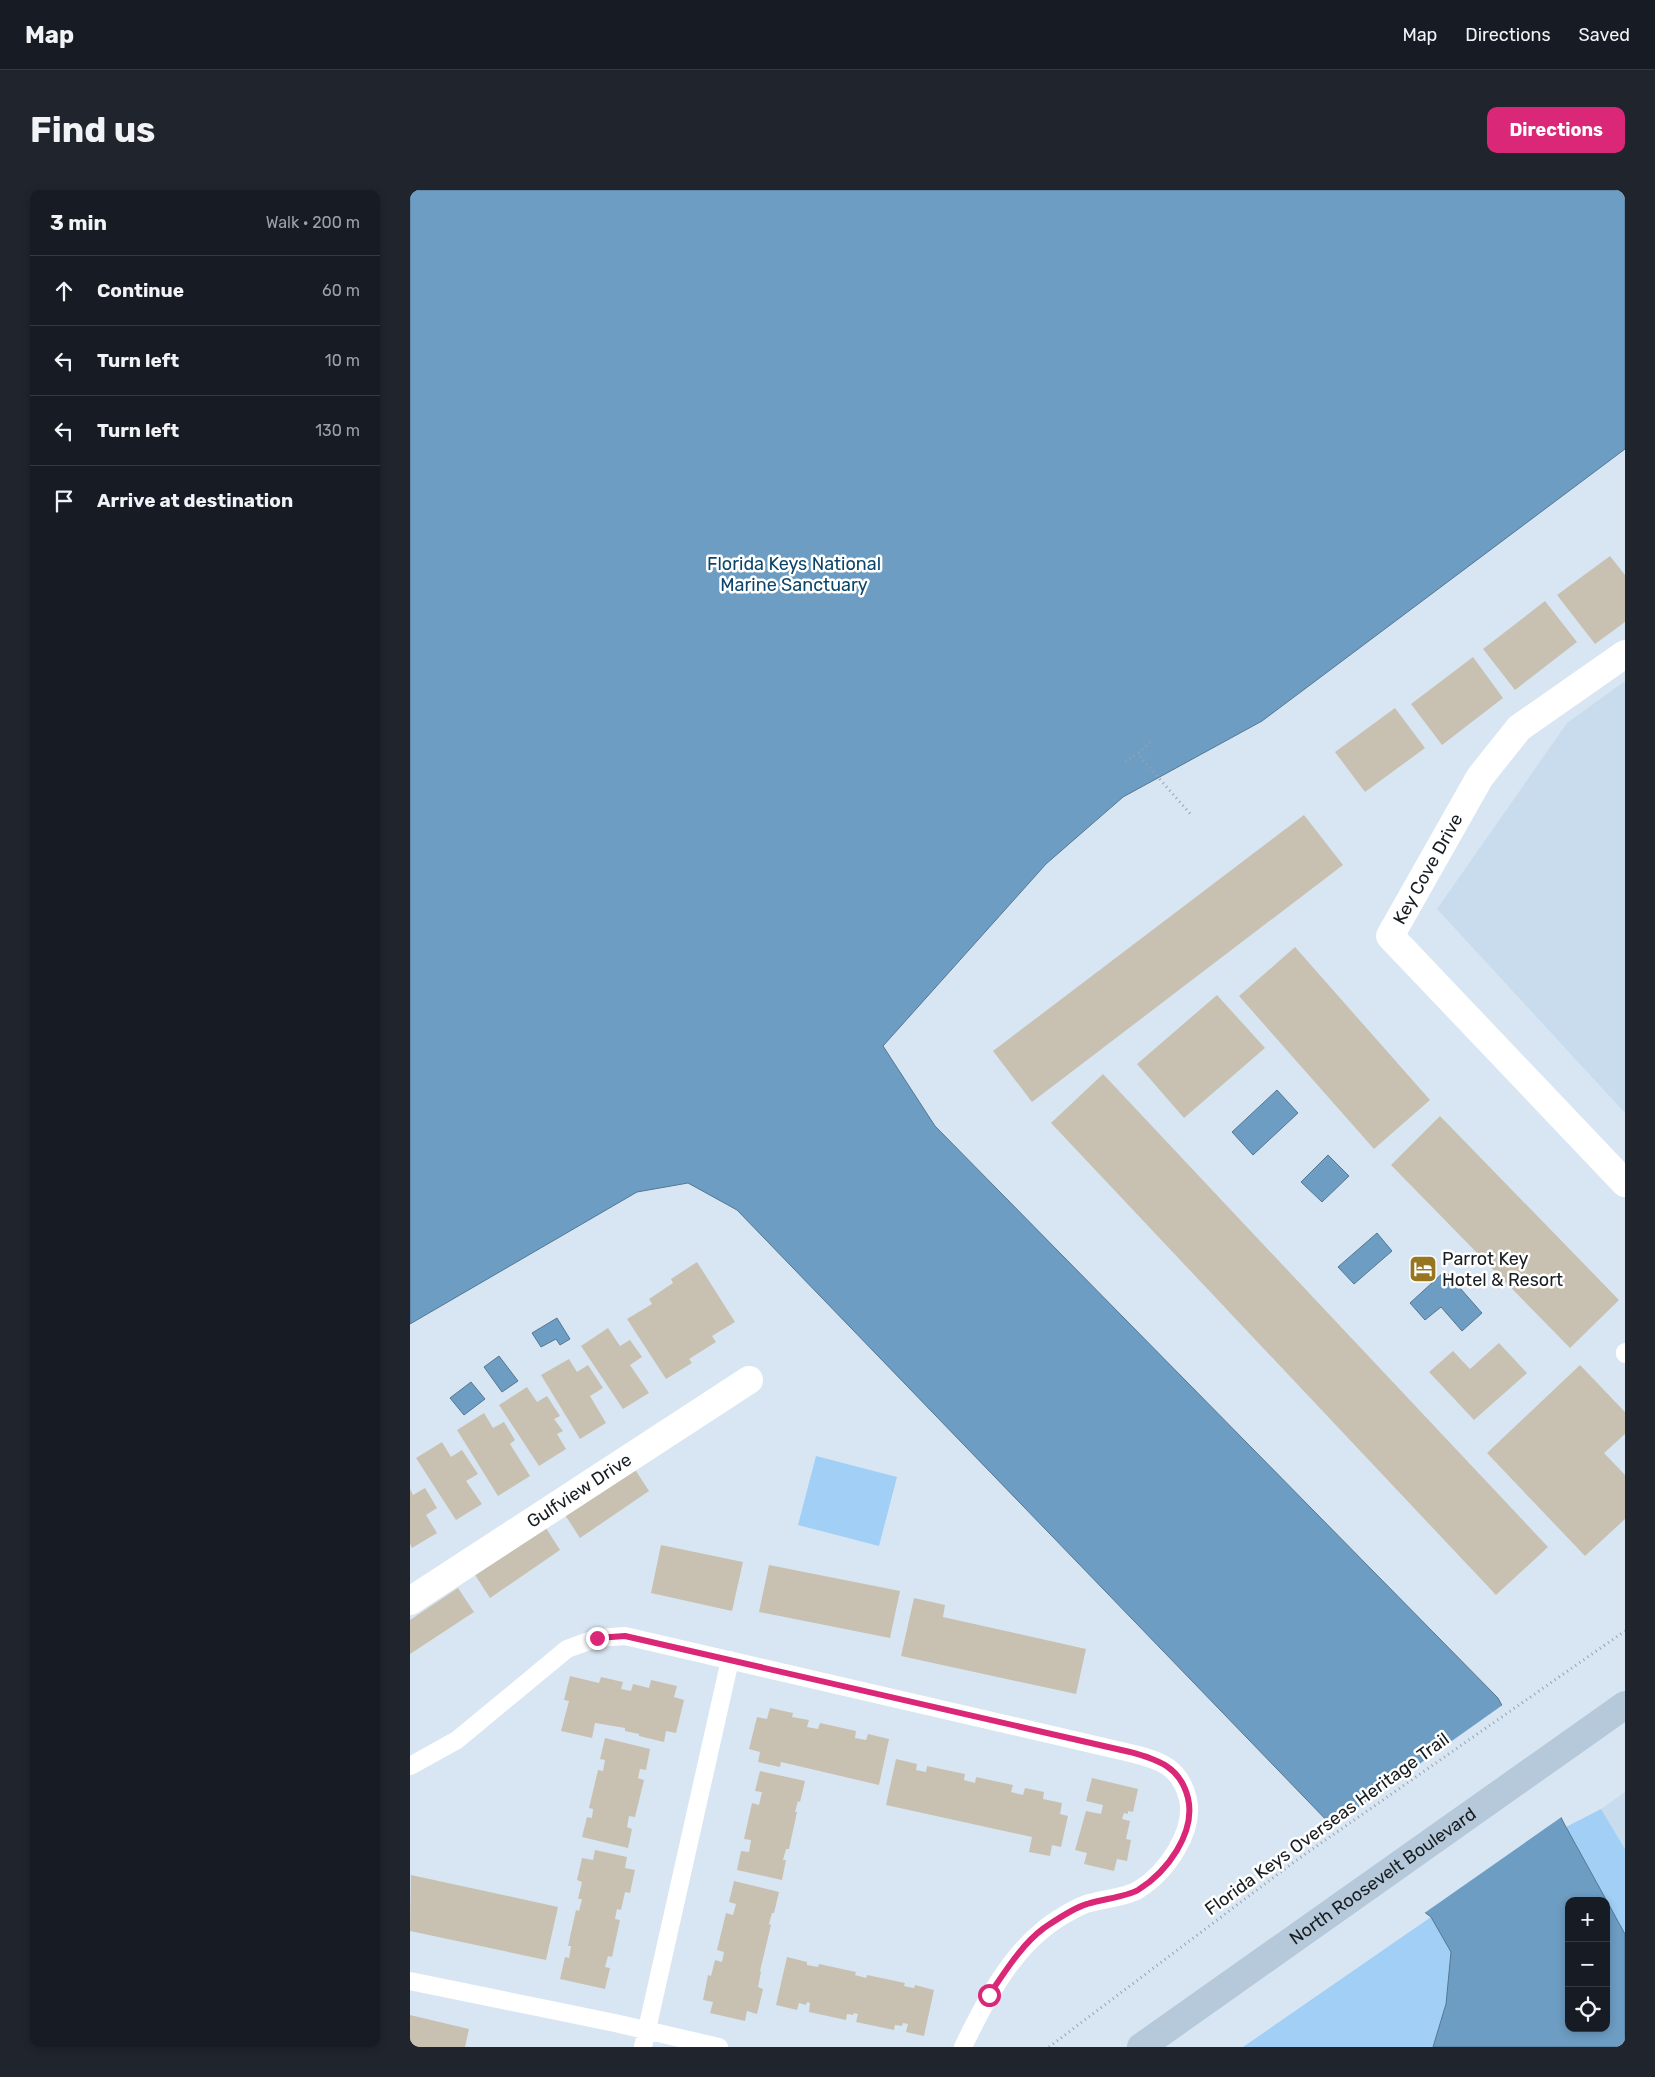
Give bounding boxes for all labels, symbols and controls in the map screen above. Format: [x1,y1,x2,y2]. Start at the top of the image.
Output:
text: Map [25,21,74,49]
text: Map [1402,24,1437,46]
text: Directions [1465,24,1551,46]
text: Saved [1579,24,1630,46]
button: Directions [1487,107,1625,153]
text: Find us [30,109,155,151]
text: 3 min [50,210,107,235]
text: Walk · 200 m [266,213,360,232]
icon: ahead [50,277,78,305]
text: Continue [97,279,184,302]
text: 60 m [322,281,360,300]
icon: left [50,347,78,375]
text: Turn left [97,349,179,372]
text: 10 m [325,351,360,370]
icon: left [50,417,78,445]
text: Turn left [97,419,179,442]
text: 130 m [315,421,360,440]
icon: arrive [50,487,78,515]
text: Arrive at destination [97,489,293,512]
park label: Florida Keys National Marine Sanctuary [707,553,881,596]
street label: Key Cove Drive [1388,810,1468,928]
place label: Parrot Key Hotel & Resort [1442,1248,1563,1291]
hotel icon: Parrot Key Hotel & Resort [1408,1254,1438,1284]
street label: Gulfview Drive [523,1449,636,1533]
route end [586,1627,609,1650]
street label: Florida Keys Overseas Heritage Trail [1201,1728,1453,1920]
street label: North Roosevelt Boulevard [1285,1803,1480,1950]
map controls [1565,1897,1610,2032]
button: + [1565,1897,1610,1942]
button: − [1565,1942,1610,1987]
route start [978,1984,1001,2007]
button: locate [1565,1987,1610,2032]

